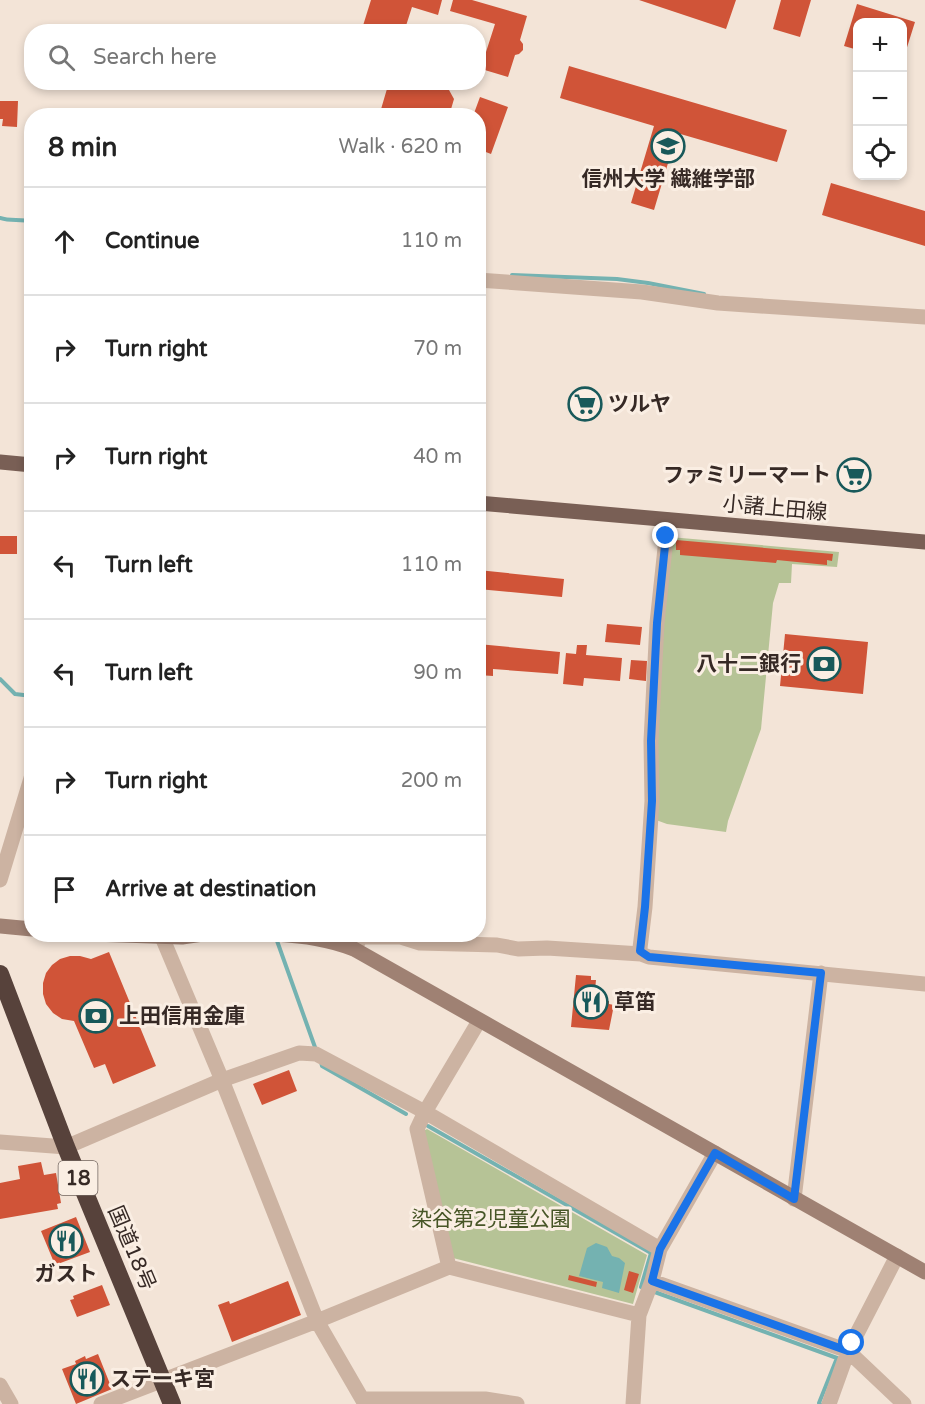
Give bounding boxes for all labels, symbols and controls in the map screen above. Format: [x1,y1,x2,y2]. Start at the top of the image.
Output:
map controls [853,18,907,180]
button: + [853,18,907,72]
search box [24,24,486,90]
icon: search [45,41,78,74]
text: Search here [93,44,217,70]
button: − [853,72,907,126]
button: locate [853,126,907,180]
school or university icon: 信州大学 繊維学部 [650,128,686,164]
text: 8 min [48,132,117,163]
text: Walk · 620 m [339,135,462,159]
place label: 信州大学 繊維学部 [581,167,755,192]
icon: ahead [48,225,81,258]
text: Continue [105,228,200,254]
text: 110 m [401,229,462,253]
icon: right [48,333,81,366]
text: Turn right [105,336,207,362]
text: 70 m [413,337,462,361]
supermarket icon: ツルヤ [567,386,603,422]
place label: ツルヤ [608,392,671,417]
icon: right [48,441,81,474]
text: Turn right [105,444,207,470]
text: 40 m [413,445,462,469]
supermarket icon: ファミリーマート [836,457,872,493]
place label: ファミリーマート [663,463,831,488]
street label: 小諸上田線 [722,491,828,526]
route end [652,522,678,548]
icon: left [48,549,81,582]
text: Turn left [105,552,193,578]
text: 110 m [401,553,462,577]
bank icon: 八十二銀行 [806,646,842,682]
place label: 八十二銀行 [696,652,801,677]
icon: left [48,657,81,690]
text: Turn left [105,660,193,686]
text: 90 m [413,661,462,685]
icon: right [48,765,81,798]
text: Turn right [105,768,207,794]
text: 200 m [401,769,462,793]
icon: arrive [48,873,81,906]
text: Arrive at destination [105,876,316,902]
restaurant icon: 草笛 [573,984,609,1020]
place label: 草笛 [614,990,656,1015]
bank icon: 上田信用金庫 [78,998,114,1034]
place label: 上田信用金庫 [119,1004,245,1029]
road number: 18 [58,1161,98,1195]
street label: 国道18号 [103,1202,161,1294]
park label: 染谷第2児童公園 [411,1207,571,1232]
restaurant icon: ガスト [48,1223,84,1259]
place label: ガスト [35,1262,98,1287]
route start [838,1329,864,1355]
restaurant icon: ステーキ宮 [69,1361,105,1397]
place label: ステーキ宮 [110,1367,215,1392]

